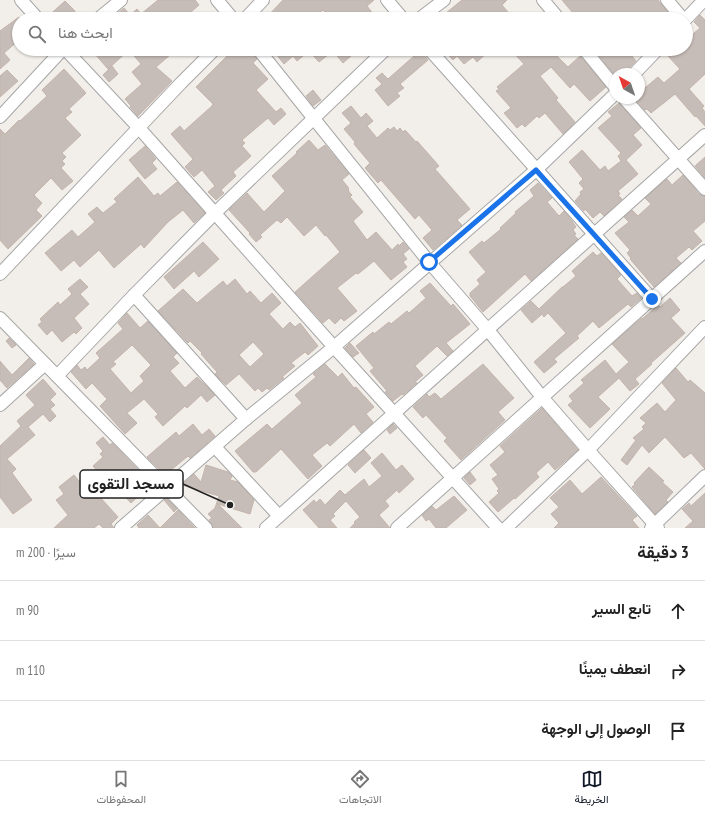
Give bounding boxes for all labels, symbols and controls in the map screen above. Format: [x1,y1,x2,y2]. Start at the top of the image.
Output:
search box [12,12,693,56]
icon: search [26,23,48,45]
text: ابحث هنا [58,23,113,42]
north arrow [609,68,645,104]
route start [420,253,438,271]
route end [643,290,661,308]
callout: مسجد التقوى [80,470,183,498]
text: مسجد التقوى [88,473,175,494]
text: 3 دقيقة [637,541,689,563]
text: سيرًا · 200 m [16,544,76,561]
text: تابع السير [592,599,651,618]
icon: ahead [667,600,689,622]
text: 90 m [16,602,39,619]
text: انعطف يمينًا [579,659,651,678]
icon: right [667,660,689,682]
text: 110 m [16,662,45,679]
text: الوصول إلى الوجهة [541,719,651,738]
icon: arrive [667,720,689,742]
tab: المحفوظات [96,768,146,809]
tab: الاتجاهات [339,768,382,809]
tab: الخريطة [575,768,609,809]

